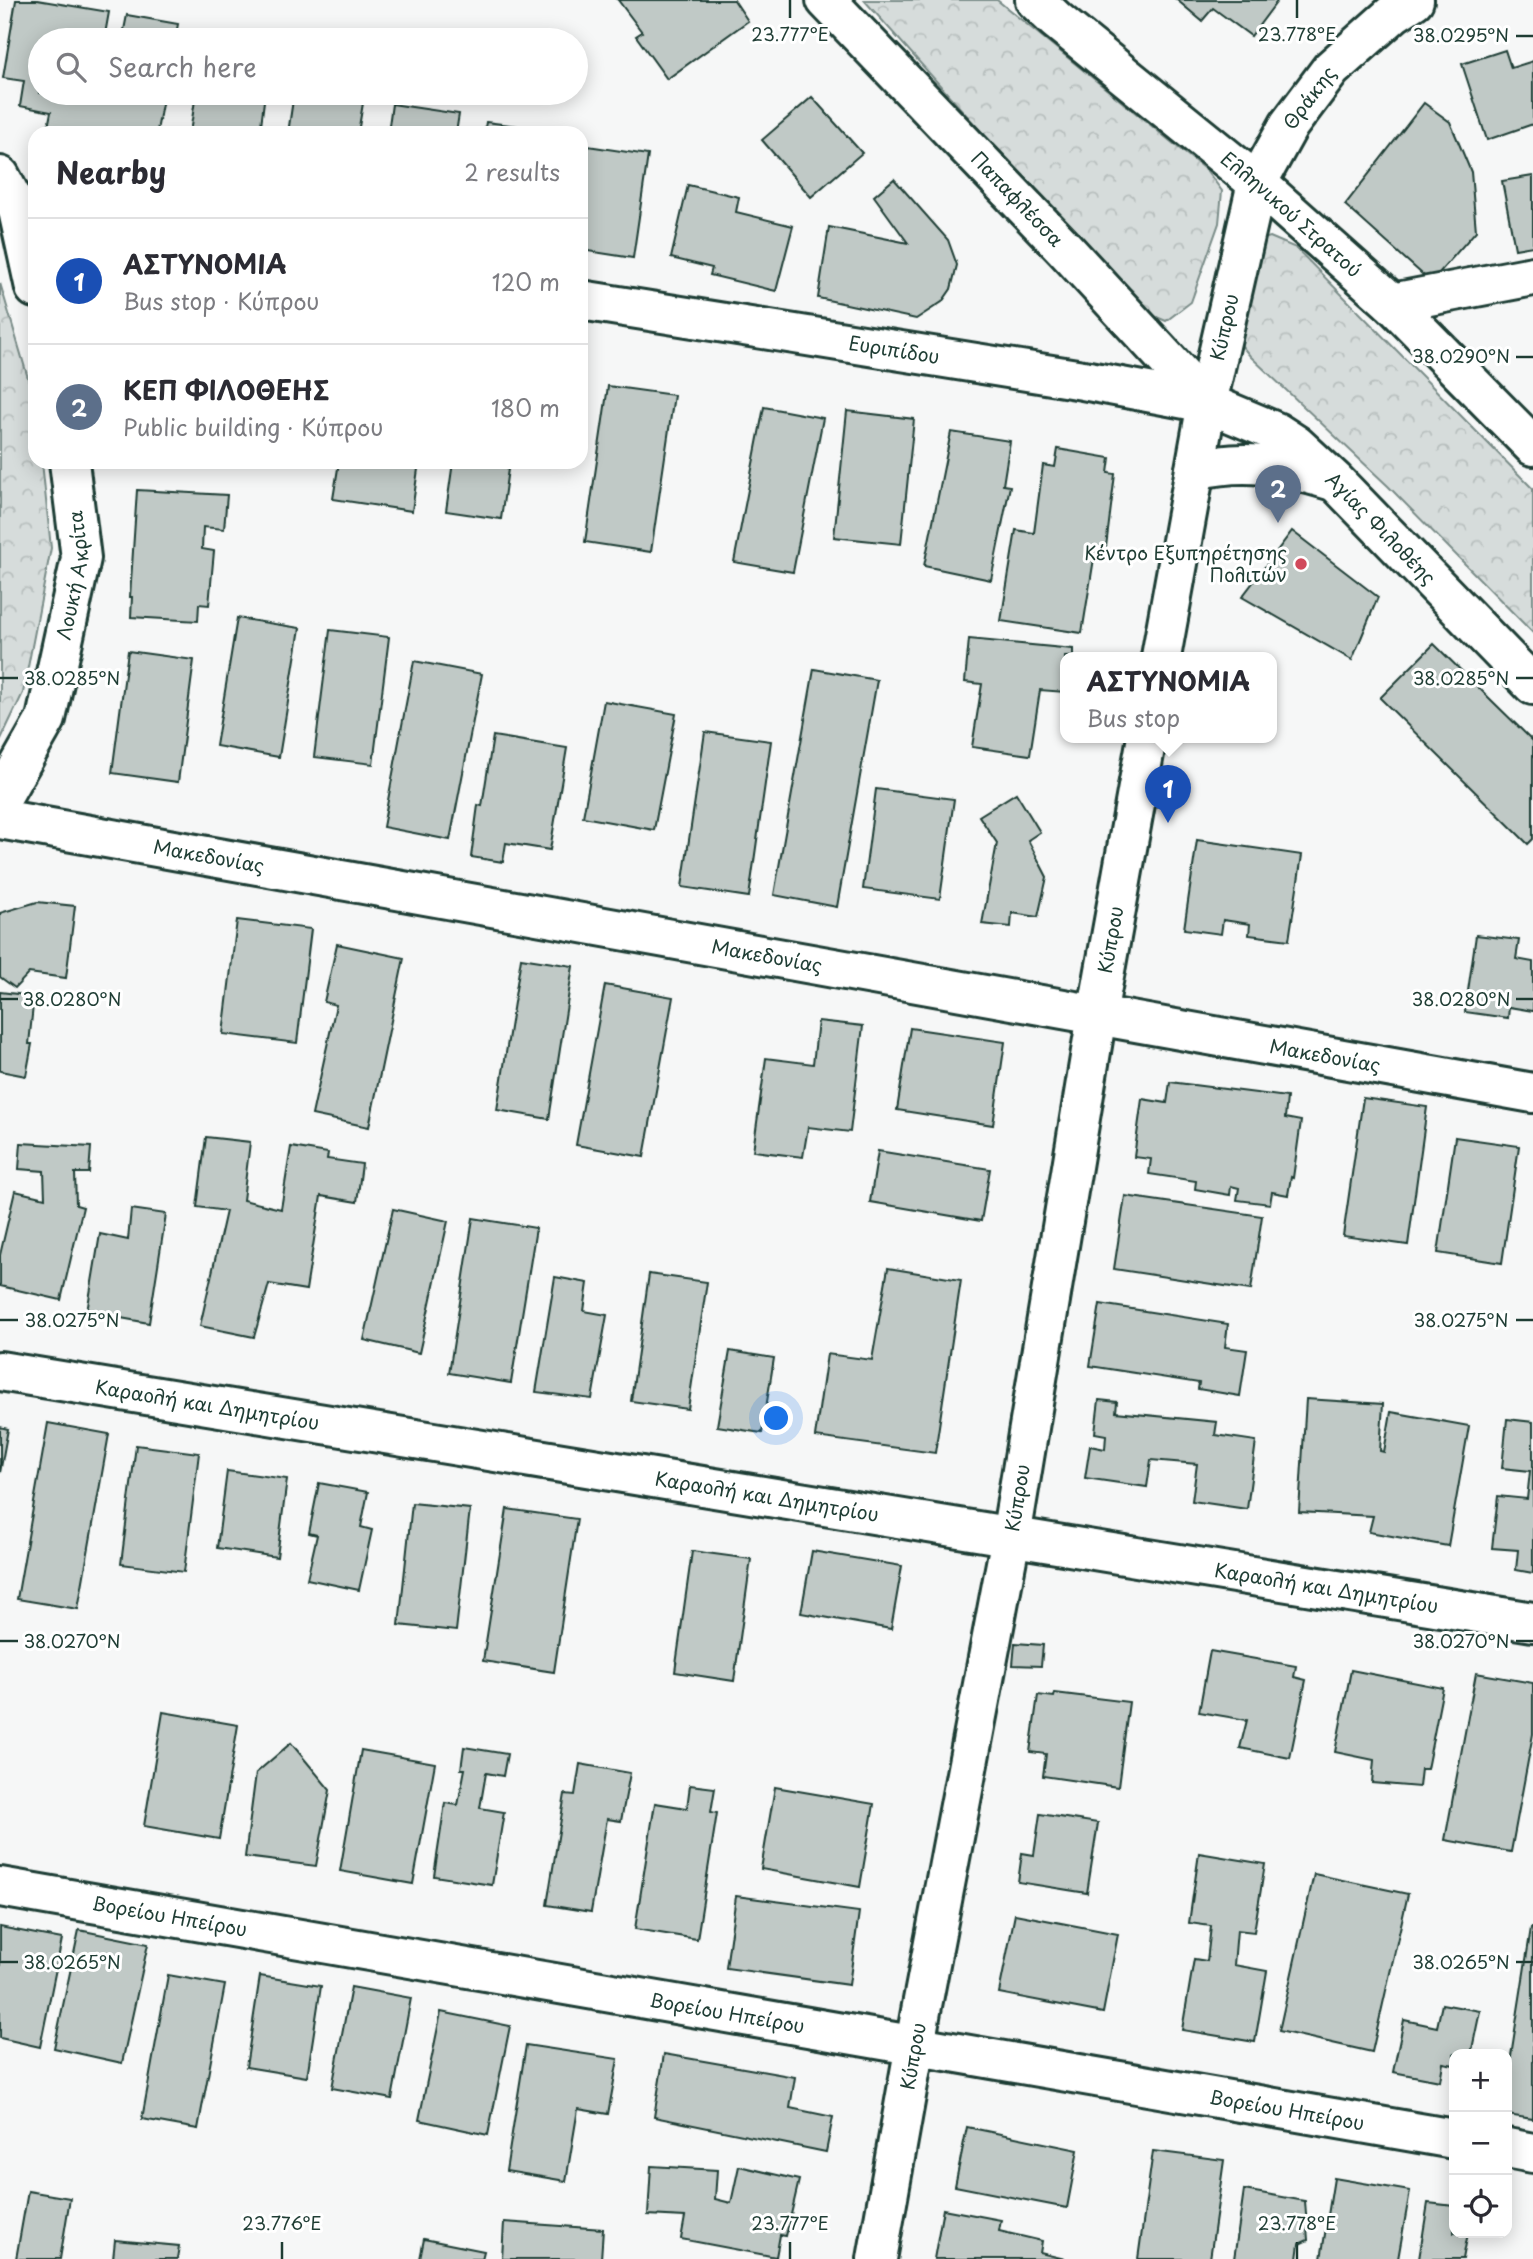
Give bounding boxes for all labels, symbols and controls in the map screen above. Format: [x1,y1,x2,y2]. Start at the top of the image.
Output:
text: 23.777°E [751,20,829,47]
text: 23.778°E [1258,20,1336,47]
text: 38.0295°N [1413,21,1509,48]
search box [28,28,588,105]
text: Search here [108,47,257,86]
icon: search [52,48,90,86]
street label: Θράκης [1275,59,1342,135]
street label: Ελληνικού Στρατού [1215,144,1368,283]
street label: Παπαφλέσσα [965,145,1070,252]
text: Nearby [56,149,166,194]
text: 2 results [464,154,560,189]
text: ΑΣΤΥΝΟΜΙΑ [123,244,287,283]
text: 1 [74,264,85,299]
text: 120 m [492,264,560,299]
text: Bus stop · Κύπρου [123,283,319,318]
street label: Κύπρου [1202,291,1244,363]
street label: Ευριπίδου [847,328,942,370]
text: 38.0290°N [1412,342,1510,369]
text: ΚΕΠ ΦΙΛΟΘΕΗΣ [123,370,330,409]
text: 2 [71,390,87,425]
text: 180 m [491,390,560,425]
text: Public building · Κύπρου [123,409,383,444]
street label: Αγίας Φιλοθέης [1320,464,1443,590]
pin: 2 [1255,465,1301,523]
street label: Λουκή Ακρίτα [49,509,94,642]
place label: Κέντρο Εξυπηρέτησης Πολιτών [1084,538,1287,588]
marker: Κέντρο Εξυπηρέτησης Πολιτών [1293,556,1309,572]
popup [1060,652,1277,743]
text: ΑΣΤΥΝΟΜΙΑ [1087,661,1250,700]
text: 38.0285°N [24,664,120,691]
text: 38.0285°N [1413,664,1509,691]
text: Bus stop [1087,700,1180,735]
pin: 1 [1145,765,1191,823]
street label: Μακεδονίας [151,832,267,879]
street label: Κύπρου [1090,904,1129,975]
street label: Μακεδονίας [709,931,825,979]
text: 38.0280°N [23,985,121,1012]
text: 38.0280°N [1412,985,1510,1012]
street label: Μακεδονίας [1268,1031,1383,1079]
text: 38.0275°N [24,1306,120,1333]
text: 38.0275°N [1413,1306,1509,1333]
street label: Καραολή και Δημητρίου [93,1372,321,1436]
your location [759,1401,793,1435]
street label: Κύπρου [997,1462,1036,1533]
street label: Καραολή και Δημητρίου [653,1463,881,1528]
street label: Καραολή και Δημητρίου [1212,1555,1441,1619]
text: 38.0270°N [23,1627,121,1654]
text: 38.0270°N [1412,1627,1510,1654]
street label: Βορείου Ηπείρου [90,1888,249,1943]
text: 38.0265°N [23,1948,121,1975]
text: 38.0265°N [1412,1948,1510,1975]
street label: Βορείου Ηπείρου [648,1985,807,2039]
street label: Κύπρου [892,2020,932,2092]
map controls [1449,2049,1512,2238]
button: + [1449,2049,1512,2112]
street label: Βορείου Ηπείρου [1207,2082,1367,2136]
button: − [1449,2112,1512,2175]
button: locate [1449,2175,1512,2238]
text: 23.776°E [242,2209,322,2236]
text: 23.777°E [751,2209,829,2236]
text: 23.778°E [1258,2209,1336,2236]

